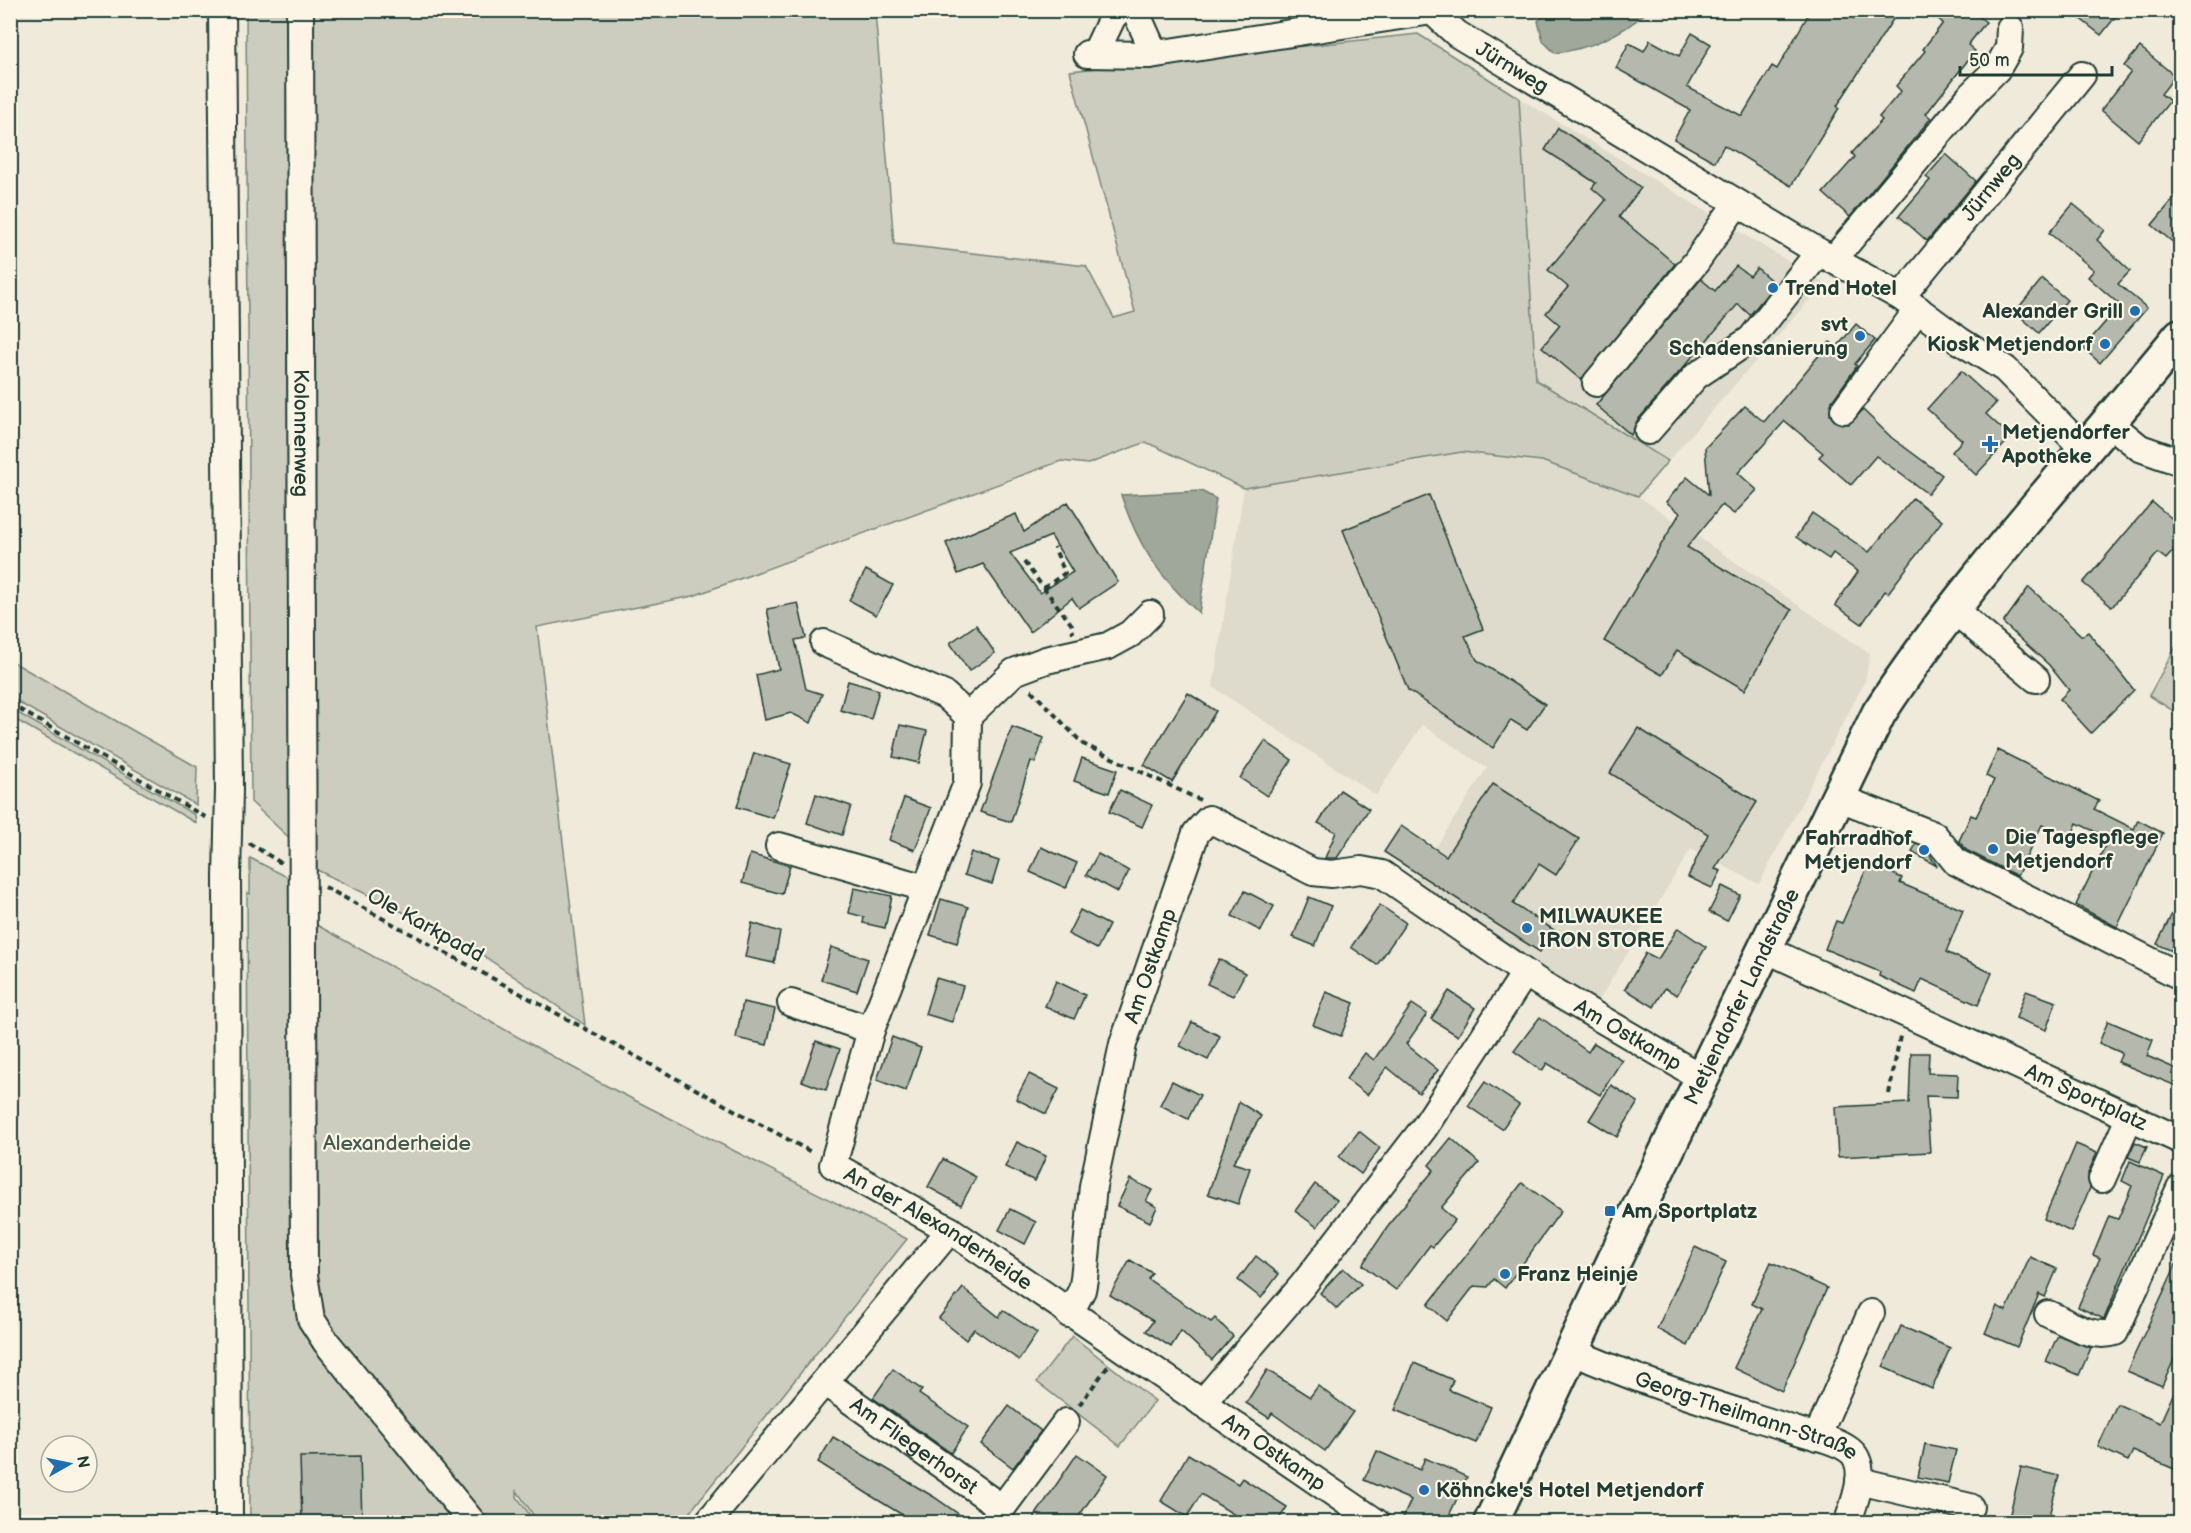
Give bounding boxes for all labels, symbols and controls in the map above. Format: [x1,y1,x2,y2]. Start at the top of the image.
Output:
street label: Jürnweg [1471,36,1553,99]
scale bar [1960,39,2112,77]
text: 50 m [1969,50,2010,71]
street label: Jürnweg [1956,148,2026,226]
place label: Trend Hotel [1785,276,1897,301]
marker: Trend Hotel [1766,281,1780,295]
place label: Alexander Grill [1981,299,2123,324]
marker: Alexander Grill [2128,304,2142,318]
place label: svt Schadensanierung [1669,312,1848,361]
marker: svt Schadensanierung [1853,329,1867,343]
place label: Kiosk Metjendorf [1927,332,2094,357]
marker: Kiosk Metjendorf [2098,337,2112,351]
street label: Kolonnenweg [288,369,314,497]
place label: Metjendorfer Apotheke [2001,420,2131,469]
marker: Metjendorfer Apotheke [1983,437,1997,451]
place label: Die Tagespflege Metjendorf [2005,825,2159,874]
place label: Fahrradhof Metjendorf [1804,826,1913,875]
marker: Die Tagespflege Metjendorf [1986,842,2000,856]
marker: Fahrradhof Metjendorf [1917,843,1931,857]
street label: Ole Karkpadd [363,883,489,968]
street label: Metjendorfer Landstraße [1679,885,1805,1109]
place label: MILWAUKEE IRON STORE [1539,904,1665,953]
street label: Am Ostkamp [1119,905,1182,1027]
marker: MILWAUKEE IRON STORE [1520,921,1534,935]
street label: Am Ostkamp [1570,994,1686,1076]
street label: Am Sportplatz [2021,1058,2152,1137]
park label: Alexanderheide [323,1131,471,1156]
street label: An der Alexanderheide [840,1162,1037,1296]
place label: Am Sportplatz [1621,1199,1757,1224]
marker: Am Sportplatz [1603,1204,1617,1218]
place label: Franz Heinje [1517,1262,1638,1287]
marker: Franz Heinje [1498,1267,1512,1281]
street label: Georg-Theilmann-Straße [1631,1366,1864,1465]
street label: Am Fliegerhorst [845,1392,983,1500]
street label: Am Ostkamp [1217,1408,1331,1497]
north arrow [39,1434,99,1494]
text: N [72,1454,93,1469]
place label: Köhncke's Hotel Metjendorf [1436,1478,1705,1503]
marker: Köhncke's Hotel Metjendorf [1417,1483,1431,1497]

